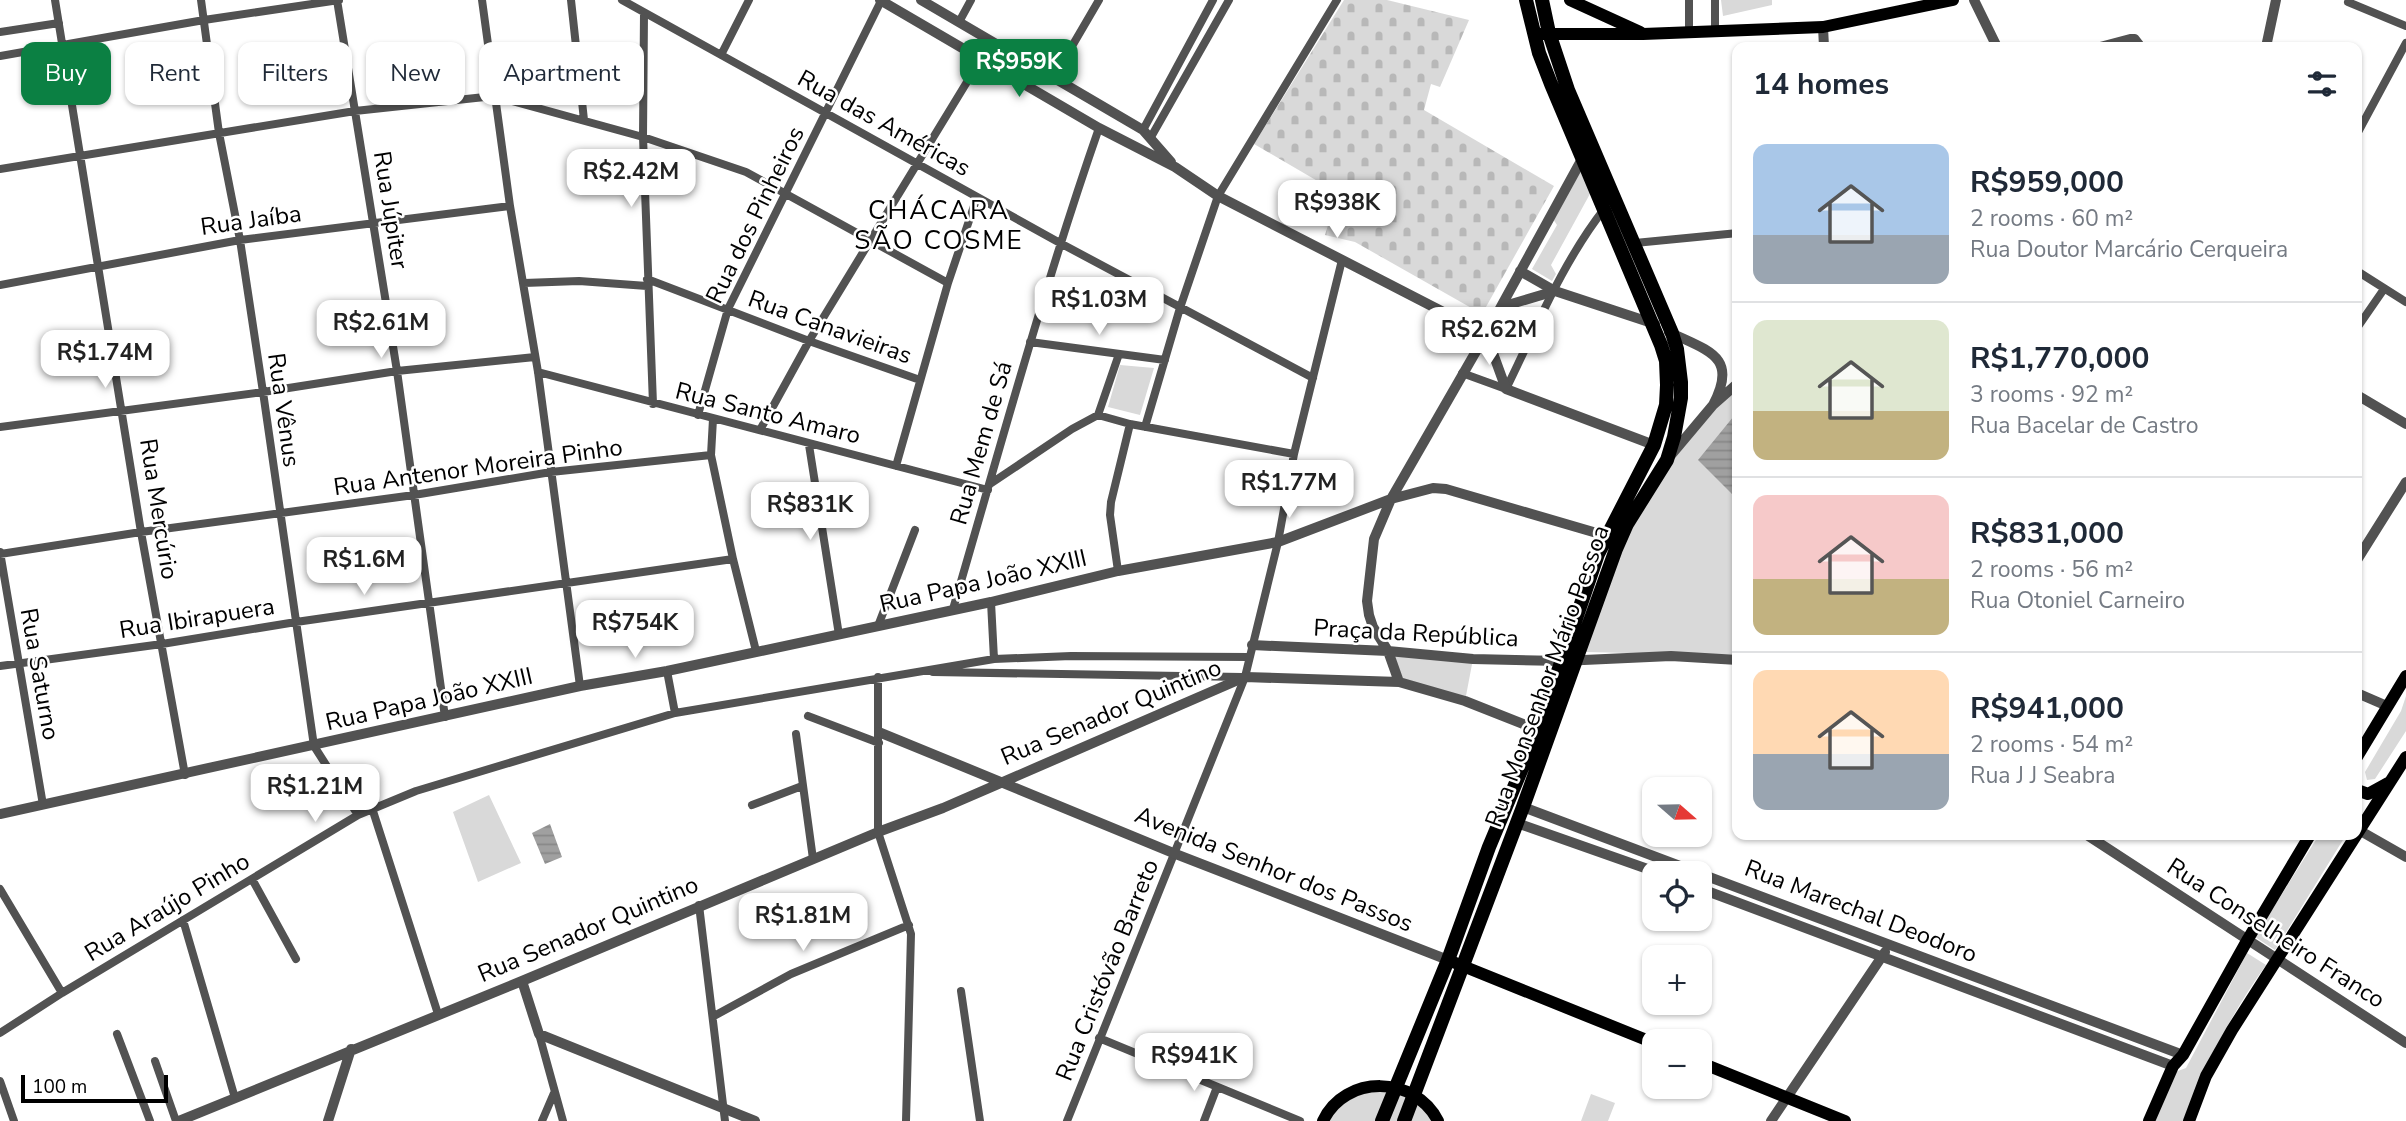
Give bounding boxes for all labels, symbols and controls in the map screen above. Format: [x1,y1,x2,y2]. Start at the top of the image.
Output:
pin: R$959K [962,40,1076,99]
chip: Buy [21,42,111,105]
chip: Rent [125,42,224,105]
chip: Filters [238,42,352,105]
chip: New [366,42,465,105]
chip: Apartment [479,42,644,105]
text: R$959K [976,46,1062,77]
street label: Rua das Américas [792,62,976,184]
text: 14 homes [1753,64,1889,105]
icon: filters [2303,65,2341,103]
street label: Rua dos Pinheiros [698,121,812,309]
street label: Rua Júpiter [366,149,416,272]
pin: R$2.42M [566,150,696,209]
text: R$2.42M [583,156,679,187]
text: R$959,000 [1970,162,2124,203]
icon: home [1809,172,1893,256]
pin: R$938K [1280,180,1394,240]
text: R$938K [1294,187,1380,218]
district label: CHÁCARA SÃO COSME [854,193,1024,258]
street label: Rua Jaíba [199,197,303,243]
text: 2 rooms · 60 m² [1970,203,2133,234]
text: Rua Doutor Marcário Cerqueira [1970,234,2288,265]
pin: R$1.03M [1034,278,1164,337]
street label: Rua Canavieiras [744,283,916,371]
text: R$1.03M [1051,284,1147,315]
pin: R$2.61M [316,300,446,360]
text: R$2.61M [333,307,429,338]
pin: R$2.62M [1424,308,1554,367]
text: R$2.62M [1441,314,1537,345]
pin: R$1.74M [40,330,170,390]
text: R$1.74M [57,337,153,368]
text: R$1,770,000 [1970,338,2149,379]
icon: home [1809,348,1893,432]
street label: Rua Vênus [260,351,308,469]
street label: Rua Mem de Sá [942,357,1020,529]
street label: Rua Santo Amaro [672,375,864,451]
text: 3 rooms · 92 m² [1970,379,2133,410]
text: Rua Bacelar de Castro [1970,410,2199,441]
street label: Rua Antenor Moreira Pinho [331,431,625,503]
street label: Rua Mercúrio [132,436,186,582]
pin: R$1.77M [1224,461,1354,520]
text: R$1.77M [1241,467,1337,498]
pin: R$831K [753,482,867,542]
text: R$831K [767,489,853,520]
text: R$831,000 [1970,513,2124,554]
street label: Rua Monsenhor Mário Pessoa [1477,521,1617,831]
icon: home [1809,523,1893,607]
pin: R$1.6M [307,538,421,597]
street label: Rua Papa João XXIII [876,542,1090,620]
text: R$1.6M [323,544,405,575]
text: 2 rooms · 56 m² [1970,554,2133,585]
text: Rua Otoniel Carneiro [1970,585,2185,616]
street label: Rua Ibirapuera [117,590,277,646]
pin: R$754K [578,600,692,660]
street label: Rua Saturno [13,606,67,742]
text: R$754K [592,607,678,638]
street label: Praça da República [1313,612,1519,654]
street label: Rua Senador Quintino [996,651,1226,773]
street label: Rua Papa João XXIII [322,660,536,738]
text: R$941,000 [1970,688,2124,729]
icon: home [1809,698,1893,782]
text: 2 rooms · 54 m² [1970,729,2133,760]
text: Rua J J Seabra [1970,760,2115,791]
pin: R$1.21M [250,764,380,824]
text: R$1.21M [267,771,363,802]
north arrow [1642,777,1712,847]
map controls [1642,777,1712,1099]
street label: Avenida Senhor dos Passos [1130,799,1418,939]
street label: Rua Araújo Pinho [79,845,255,969]
street label: Rua Conselheiro Franco [2161,850,2391,1016]
street label: Rua Marechal Deodoro [1740,852,1982,970]
street label: Rua Cristóvão Barreto [1048,854,1166,1086]
button: locate [1642,861,1712,931]
street label: Rua Senador Quintino [473,868,703,990]
pin: R$1.81M [738,894,868,953]
text: R$1.81M [755,900,851,931]
button: + [1642,945,1712,1015]
button: − [1642,1029,1712,1099]
pin: R$941K [1137,1034,1251,1093]
text: R$941K [1151,1040,1237,1071]
scale bar [21,1072,168,1104]
text: 100 m [32,1074,87,1100]

